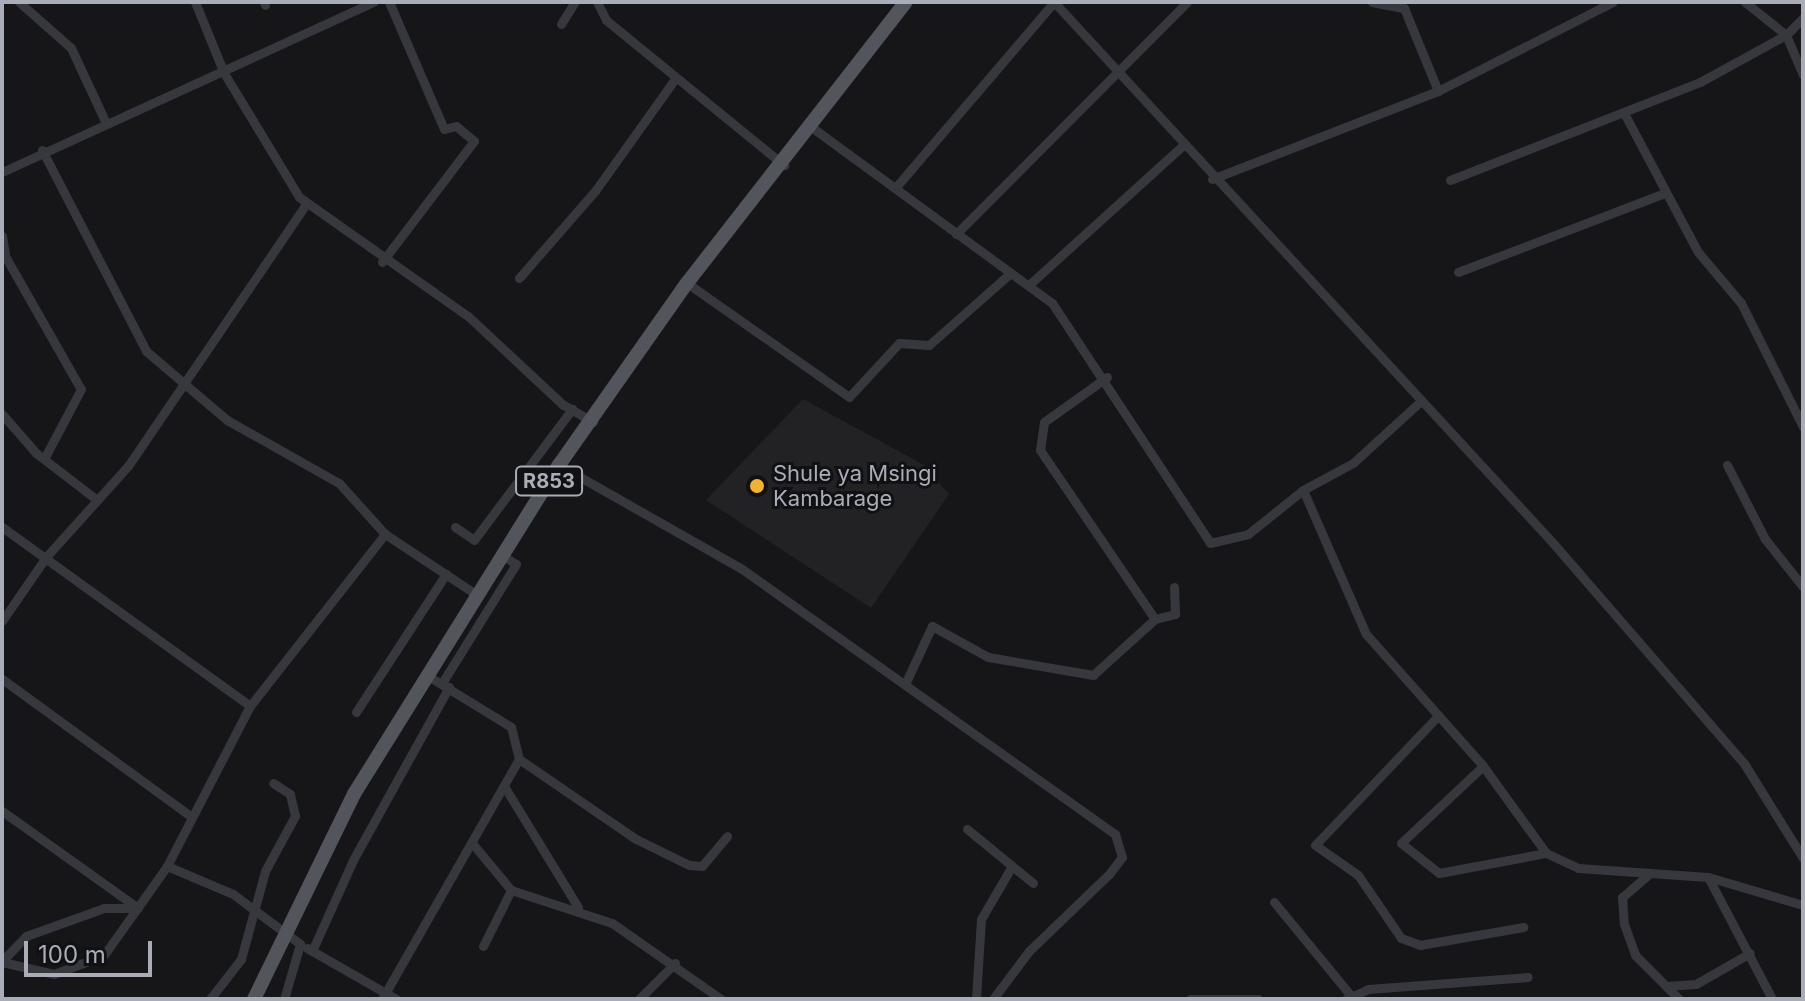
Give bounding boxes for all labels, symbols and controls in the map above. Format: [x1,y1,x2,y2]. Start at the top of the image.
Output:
place label: Shule ya Msingi Kambarage [773,460,937,512]
road number: R853 [515,465,583,497]
marker: Shule ya Msingi Kambarage [748,477,766,495]
scale bar [28,925,156,975]
text: 100 m [38,940,106,969]

